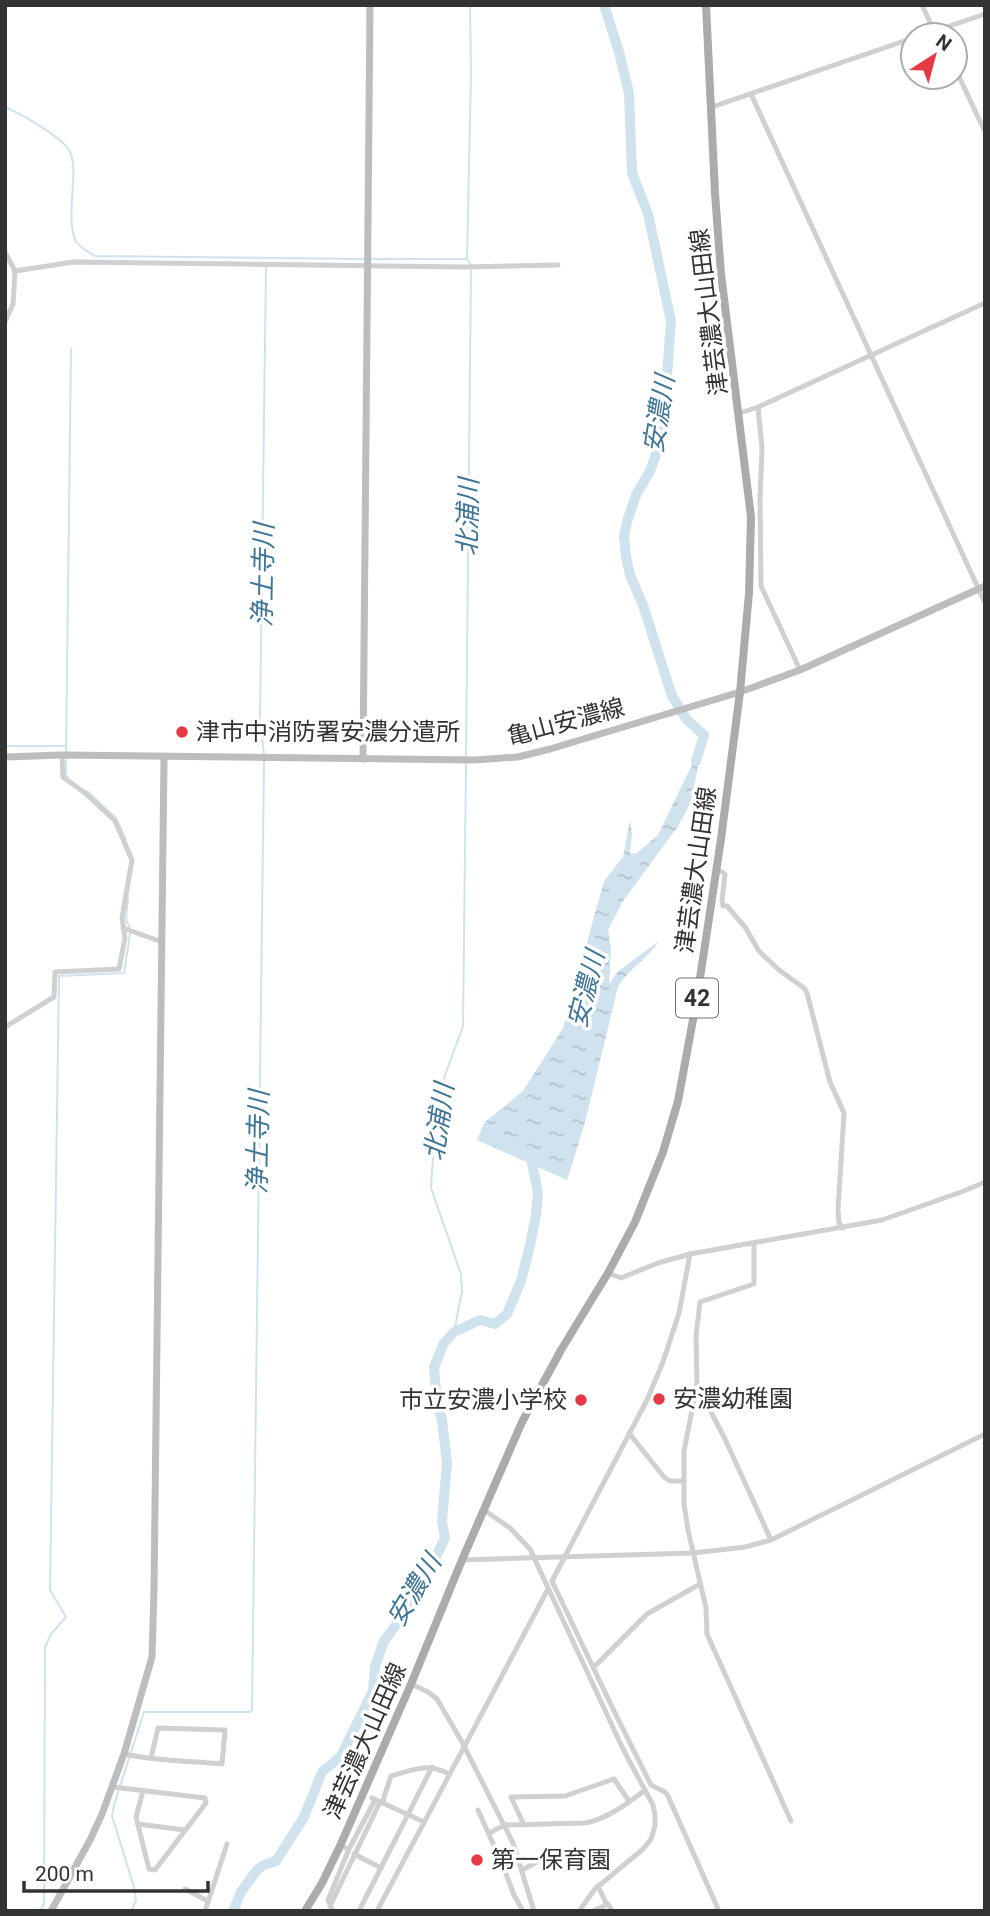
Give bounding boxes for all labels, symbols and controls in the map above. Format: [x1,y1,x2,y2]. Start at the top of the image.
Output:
north arrow [899,21,969,91]
text: N [932,29,956,56]
street label: 津芸濃大山田線 [685,227,733,397]
water label: 安濃川 [638,370,680,455]
water label: 北浦川 [452,475,484,556]
water label: 浄土寺川 [247,520,279,627]
street label: 亀山安濃線 [504,693,628,751]
place label: 津市中消防署安濃分遣所 [196,718,460,746]
marker: 津市中消防署安濃分遣所 [174,724,190,740]
street label: 津芸濃大山田線 [670,785,722,955]
water label: 安濃川 [562,945,611,1030]
road number: 42 [676,979,718,1018]
water label: 北浦川 [419,1078,460,1163]
water label: 浄土寺川 [242,1087,274,1194]
place label: 安濃幼稚園 [673,1385,793,1413]
place label: 市立安濃小学校 [399,1386,567,1414]
marker: 安濃幼稚園 [651,1391,667,1407]
marker: 市立安濃小学校 [573,1392,589,1408]
water label: 安濃川 [381,1546,448,1631]
street label: 津芸濃大山田線 [318,1659,412,1823]
place label: 第一保育園 [491,1846,611,1874]
scale bar [24,1850,208,1894]
marker: 第一保育園 [469,1852,485,1868]
text: 200 m [35,1862,94,1886]

